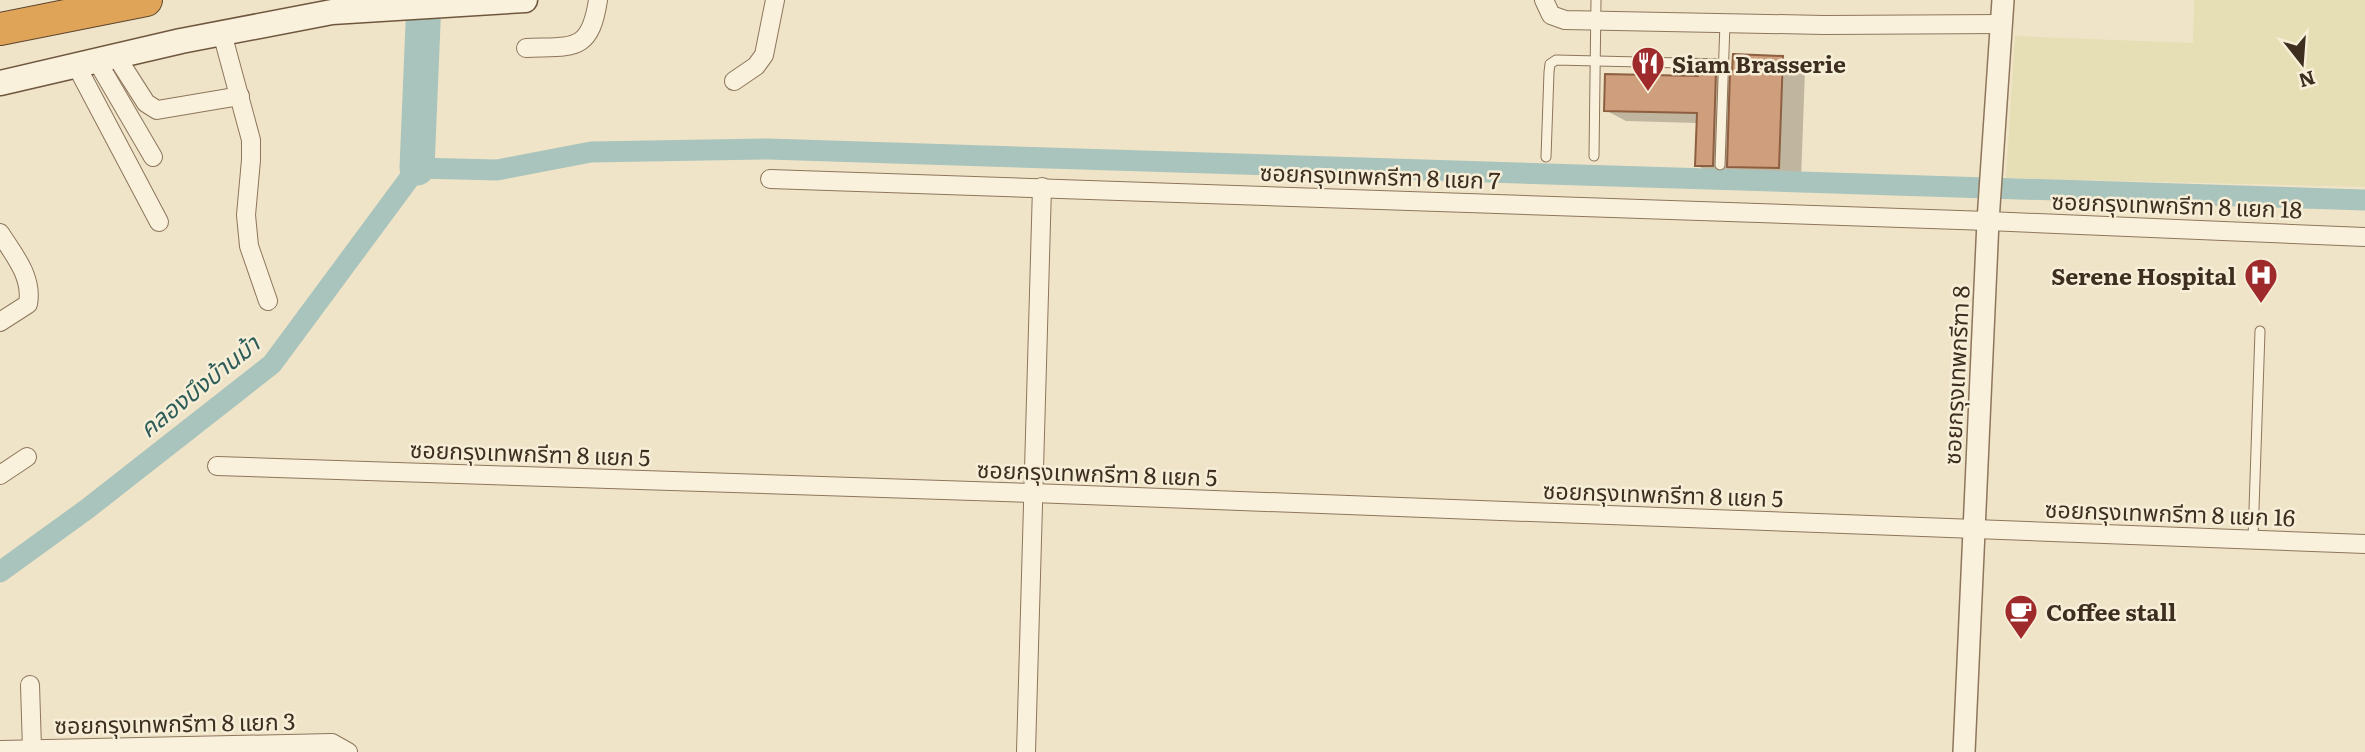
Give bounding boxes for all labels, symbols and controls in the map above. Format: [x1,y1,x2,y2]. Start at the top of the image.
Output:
north arrow [2267,28,2337,98]
restaurant icon: Siam Brasserie [1629,44,1667,93]
place label: Siam Brasserie [1672,46,1846,80]
text: N [2295,64,2319,96]
street label: ซอยกรุงเทพกรีฑา 8 แยก 7 [1259,154,1501,196]
street label: ซอยกรุงเทพกรีฑา 8 แยก 18 [2051,183,2303,225]
hospital icon: Serene Hospital [2242,256,2280,305]
place label: Serene Hospital [2051,258,2236,292]
street label: ซอยกรุงเทพกรีฑา 8 [1933,284,1977,466]
water label: คลองบึงบ้านม้า [130,325,267,445]
street label: ซอยกรุงเทพกรีฑา 8 แยก 5 [409,431,651,473]
street label: ซอยกรุงเทพกรีฑา 8 แยก 5 [976,451,1218,493]
street label: ซอยกรุงเทพกรีฑา 8 แยก 5 [1542,472,1784,514]
street label: ซอยกรุงเทพกรีฑา 8 แยก 16 [2044,491,2296,533]
cafe icon: Coffee stall [2002,592,2040,641]
place label: Coffee stall [2046,594,2176,628]
street label: ซอยกรุงเทพกรีฑา 8 แยก 3 [54,703,296,741]

